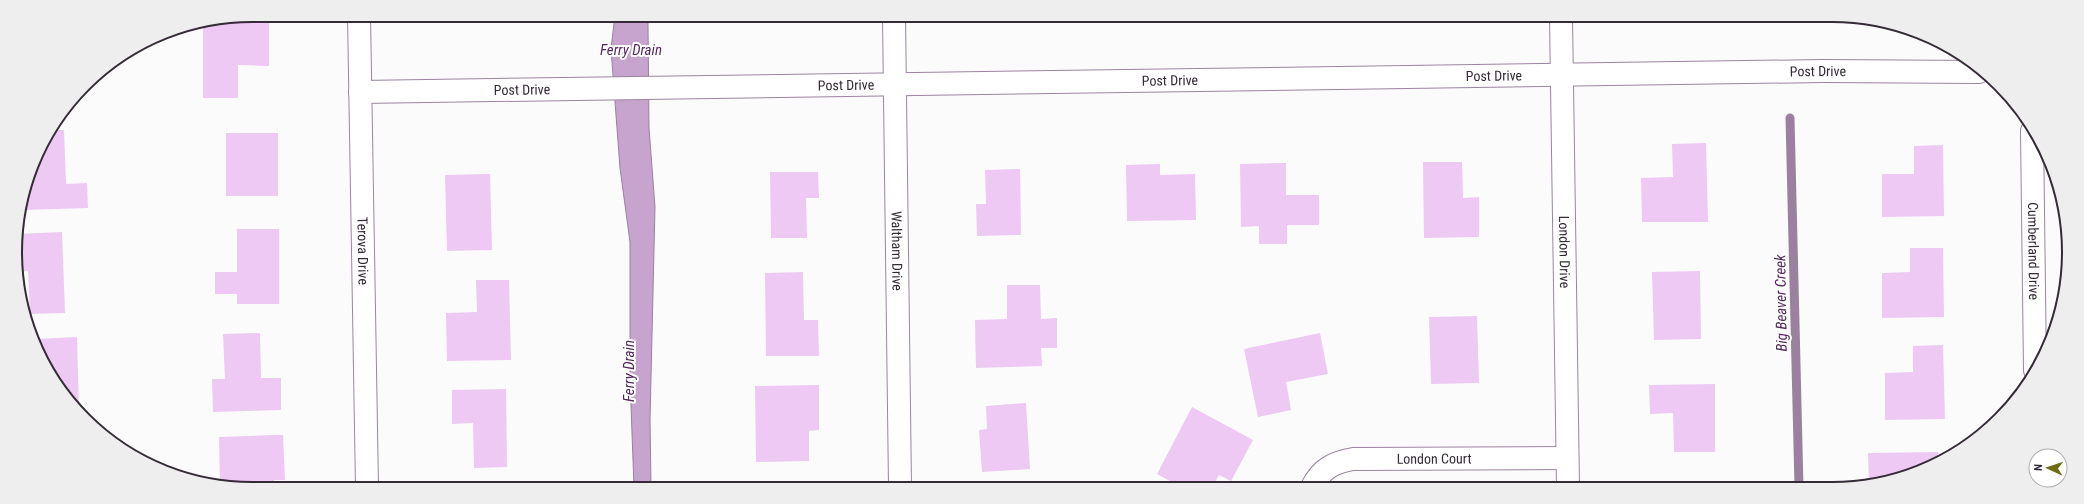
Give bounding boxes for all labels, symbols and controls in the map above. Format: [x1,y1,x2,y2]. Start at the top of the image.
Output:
water label: Ferry Drain [600,41,662,59]
street label: Post Drive [1790,63,1847,79]
street label: Post Drive [1466,67,1523,84]
street label: Post Drive [1142,72,1199,89]
street label: Post Drive [818,77,875,93]
street label: Post Drive [494,81,551,98]
street label: Cumberland Drive [2025,202,2042,300]
street label: Waltham Drive [888,211,906,291]
street label: London Drive [1556,216,1573,289]
street label: Terova Drive [354,217,372,286]
water label: Big Beaver Creek [1771,254,1791,352]
water label: Ferry Drain [620,340,638,402]
north arrow [2028,448,2068,488]
street label: London Court [1397,450,1472,467]
text: N [2032,464,2045,471]

